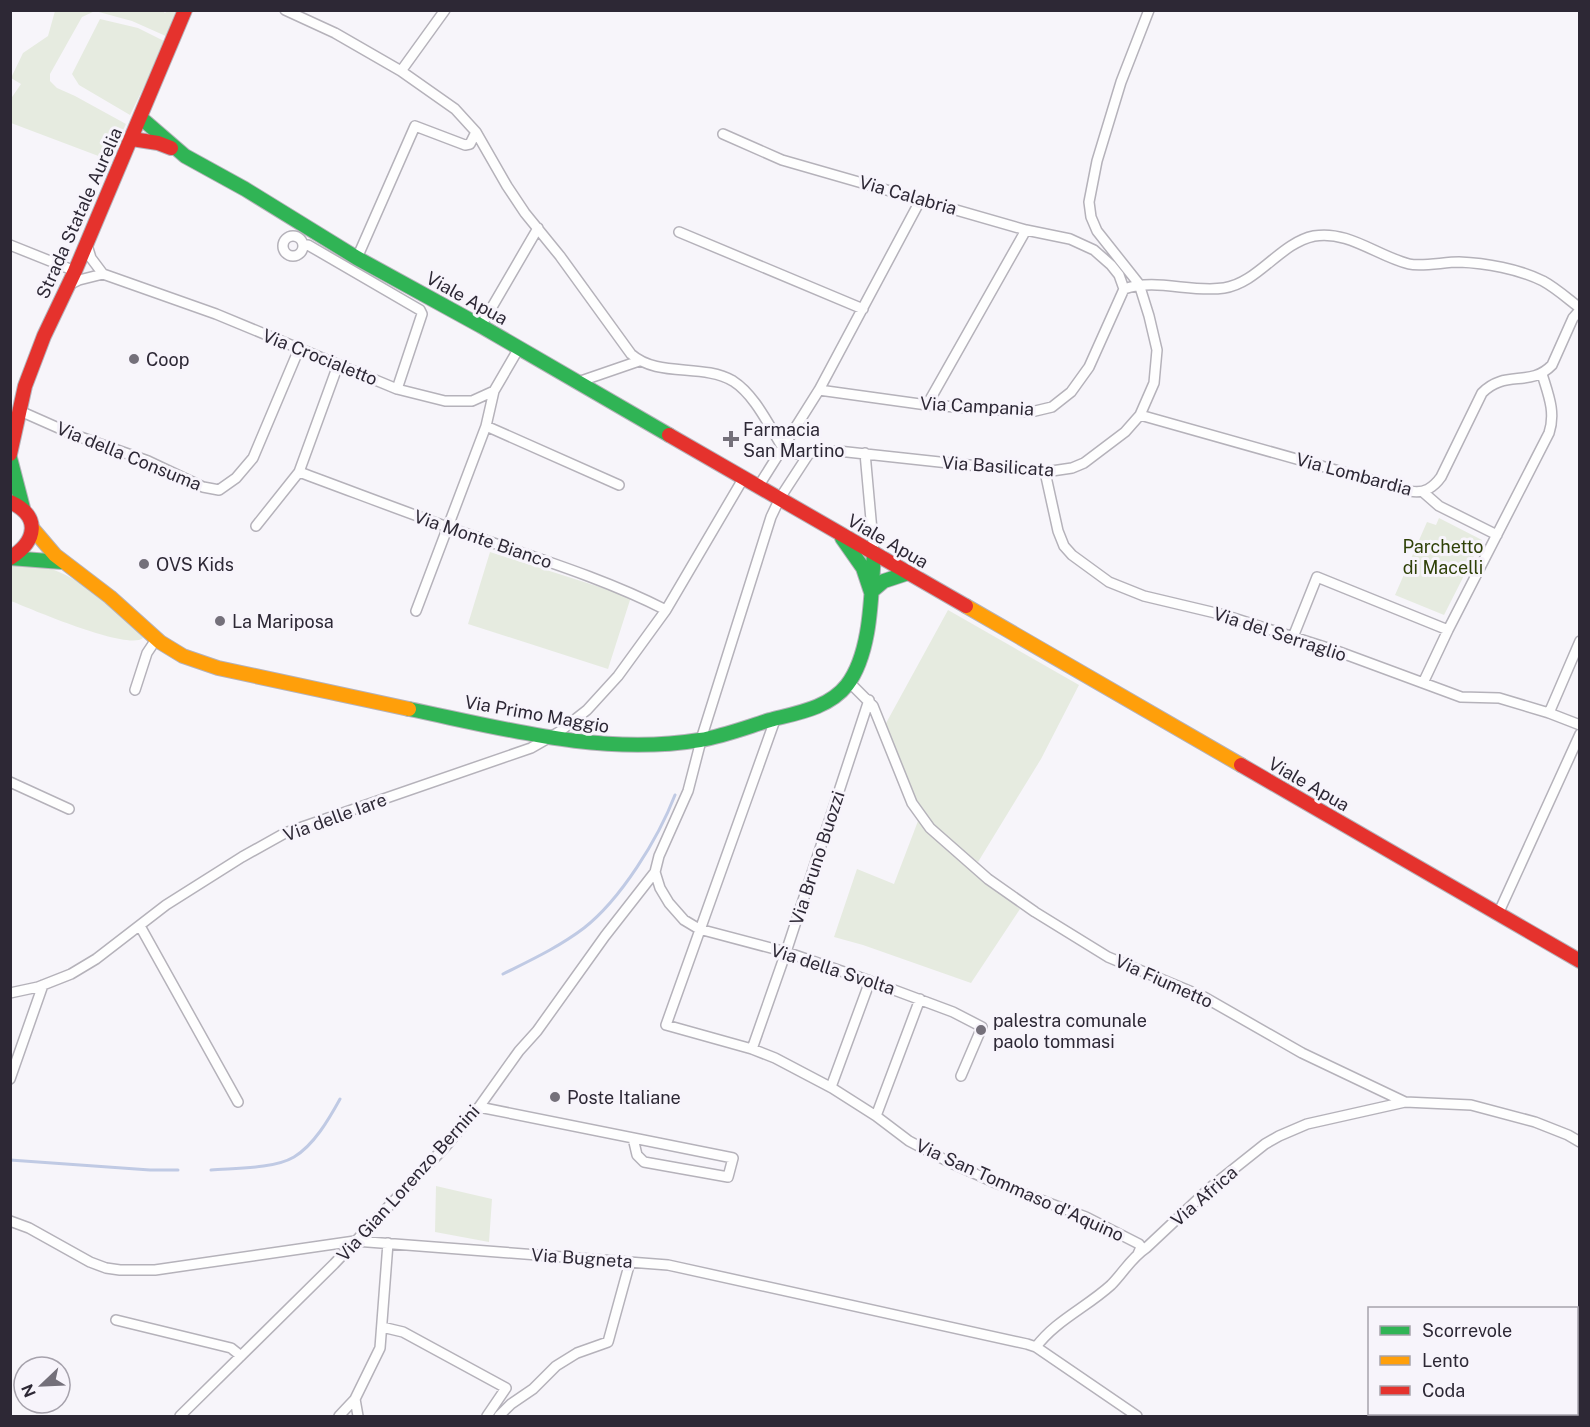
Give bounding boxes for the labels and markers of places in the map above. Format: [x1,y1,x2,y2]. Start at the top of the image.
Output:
place label: Coop [146,349,189,370]
marker: Coop [127,352,141,366]
place label: Farmacia San Martino [743,419,844,461]
marker: Farmacia San Martino [724,432,738,446]
place label: OVS Kids [156,554,234,575]
marker: OVS Kids [137,557,151,571]
place label: La Mariposa [232,611,334,632]
marker: La Mariposa [213,614,227,628]
place label: palestra comunale paolo tommasi [993,1010,1147,1052]
marker: palestra comunale paolo tommasi [974,1023,988,1037]
place label: Poste Italiane [567,1087,681,1108]
marker: Poste Italiane [548,1090,562,1104]

